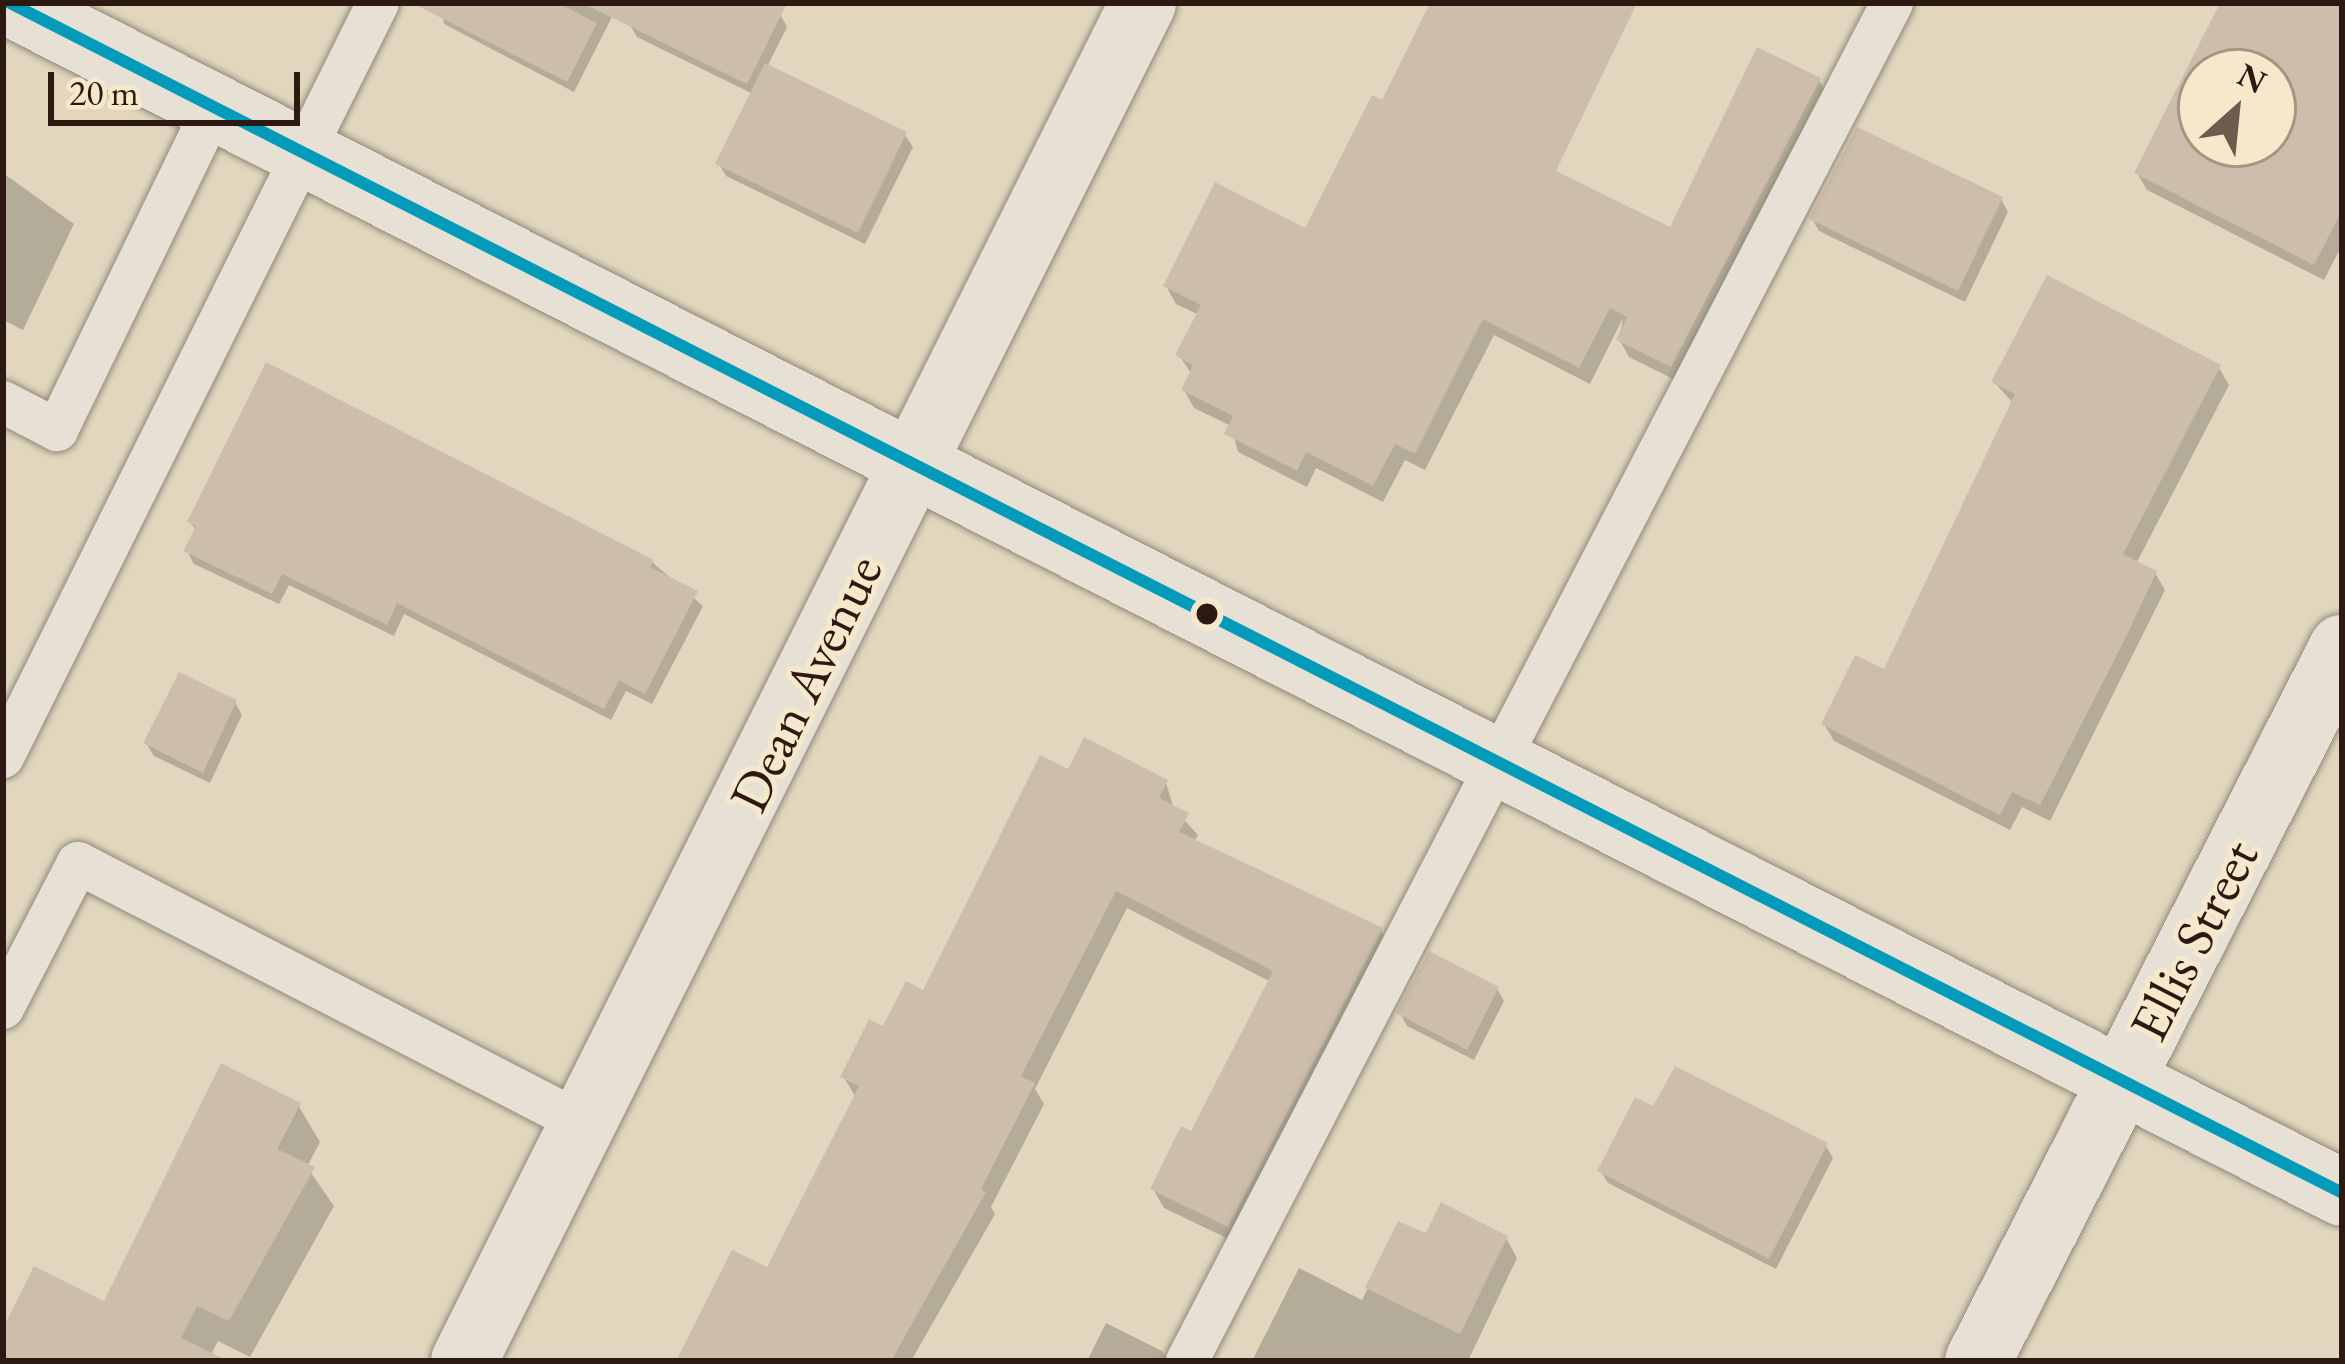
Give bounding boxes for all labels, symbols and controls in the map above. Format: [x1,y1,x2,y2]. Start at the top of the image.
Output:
scale bar [54,48,306,122]
north arrow [2177,48,2297,168]
text: N [2231,53,2274,103]
text: 20 m [69,69,139,116]
street label: Dean Avenue [715,544,895,822]
unlabelled marker [1196,603,1218,625]
street label: Ellis Street [2115,829,2271,1051]

